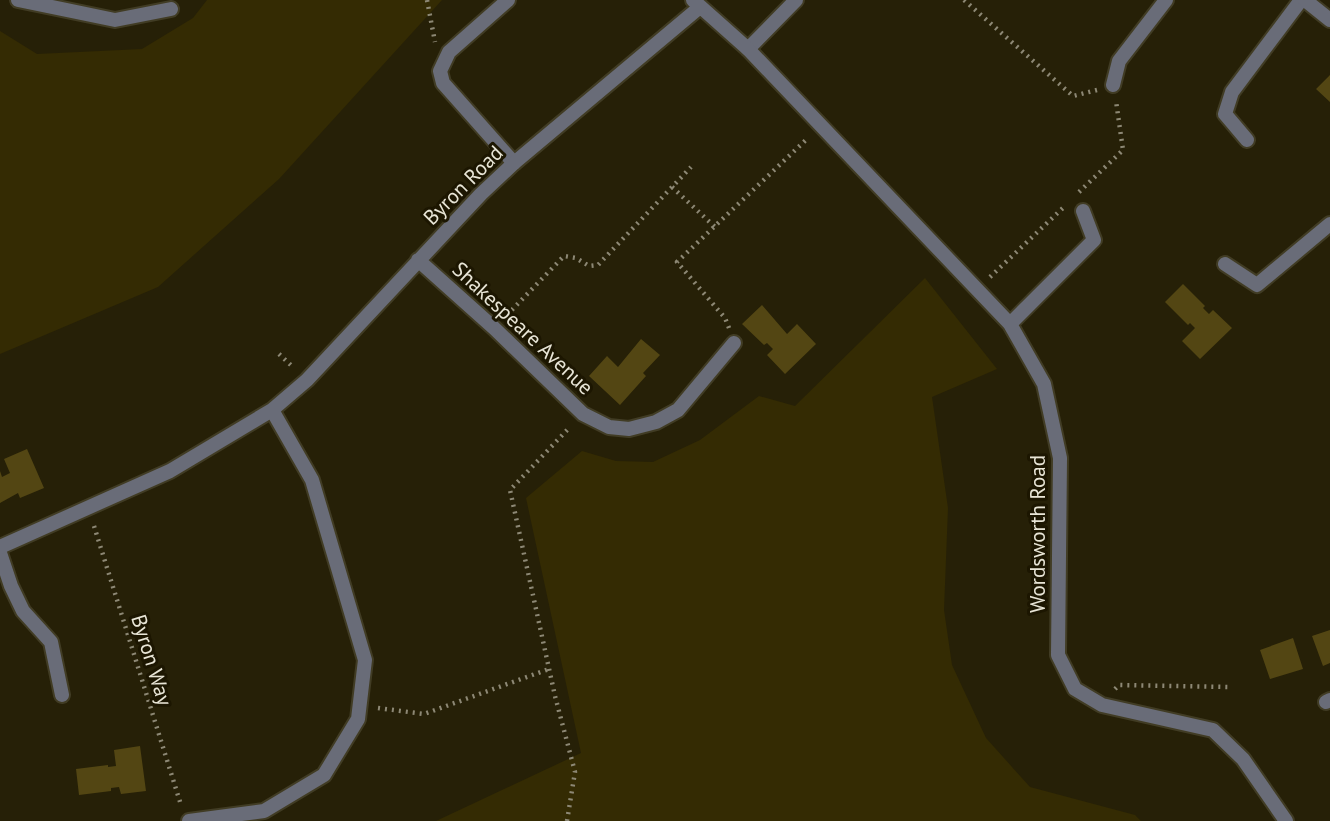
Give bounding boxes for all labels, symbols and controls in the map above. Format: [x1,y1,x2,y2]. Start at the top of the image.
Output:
street label: Byron Road [417,139,509,231]
street label: Shakespeare Avenue [447,256,599,400]
street label: Wordsworth Road [1024,455,1051,613]
street label: Byron Way [125,611,179,709]

